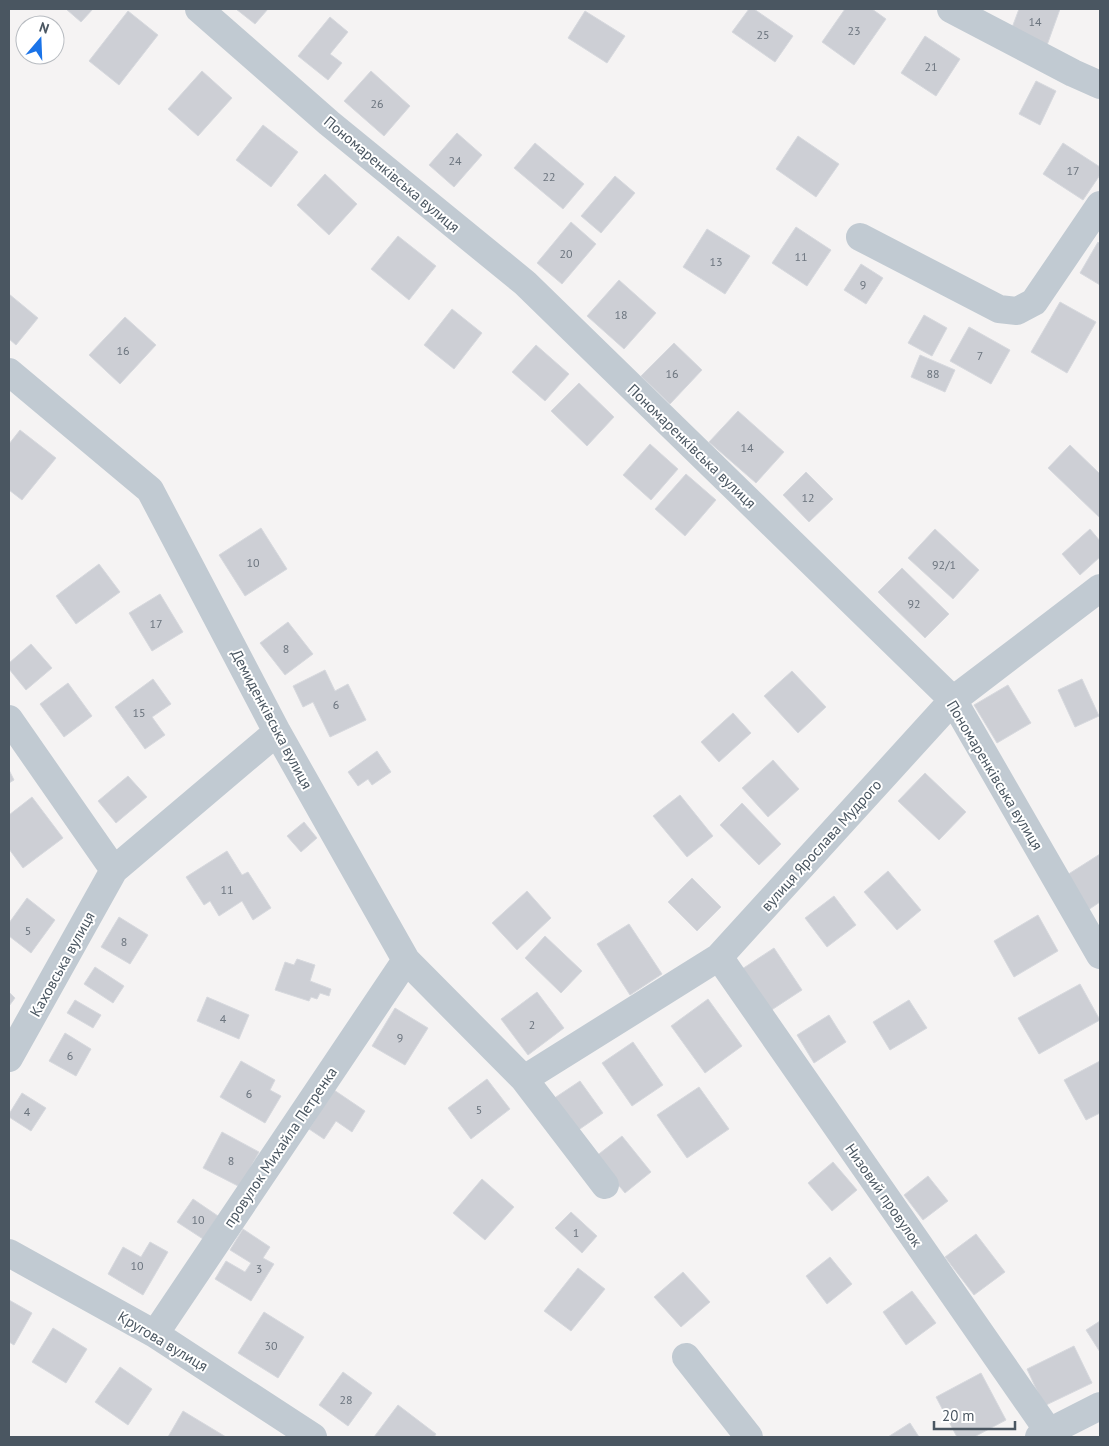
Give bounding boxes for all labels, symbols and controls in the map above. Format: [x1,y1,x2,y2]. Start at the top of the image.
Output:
house number: 14 [1028,14,1042,29]
north arrow [15,15,65,65]
text: N [37,18,52,38]
house number: 23 [847,23,861,38]
house number: 25 [756,27,770,42]
house number: 21 [924,59,938,74]
house number: 26 [370,96,384,111]
street label: Пономаренківська вулиця [320,112,464,236]
house number: 24 [448,153,462,168]
house number: 17 [1066,163,1080,178]
house number: 22 [542,169,556,184]
house number: 20 [559,246,573,261]
house number: 11 [794,249,808,264]
house number: 13 [709,254,723,269]
house number: 9 [860,277,866,292]
house number: 18 [614,307,628,322]
house number: 16 [116,343,130,358]
house number: 7 [977,348,983,363]
house number: 16 [665,366,679,381]
house number: 88 [926,366,940,381]
street label: Пономаренківська вулиця [624,380,760,512]
house number: 14 [740,440,754,455]
house number: 12 [801,490,815,505]
house number: 10 [246,555,260,570]
house number: 92/1 [932,557,956,572]
house number: 92 [907,596,921,611]
house number: 17 [149,616,163,631]
house number: 8 [283,641,289,656]
street label: Демиденківська вулиця [227,646,317,792]
house number: 6 [333,697,339,712]
street label: Пономаренківська вулиця [943,697,1047,853]
house number: 15 [132,705,146,720]
street label: вулиця Ярослава Мудрого [757,775,885,915]
house number: 11 [220,882,234,897]
street label: Каховська вулиця [25,908,99,1020]
house number: 5 [25,923,31,938]
house number: 8 [121,934,127,949]
house number: 4 [220,1011,227,1026]
house number: 2 [529,1017,535,1032]
house number: 9 [397,1030,403,1045]
house number: 6 [67,1048,73,1063]
street label: провулок Михайла Петренка [219,1063,341,1231]
house number: 6 [246,1086,252,1101]
house number: 5 [476,1102,482,1117]
house number: 4 [24,1104,31,1119]
street label: Низовий провулок [841,1140,927,1251]
house number: 8 [228,1153,234,1168]
house number: 10 [191,1212,205,1227]
house number: 1 [573,1225,579,1240]
house number: 10 [130,1258,144,1273]
house number: 3 [256,1261,262,1276]
street label: Кругова вулиця [115,1307,211,1375]
house number: 30 [264,1338,278,1353]
house number: 28 [339,1392,353,1407]
scale bar [934,1398,1015,1430]
text: 20 m [942,1406,975,1425]

